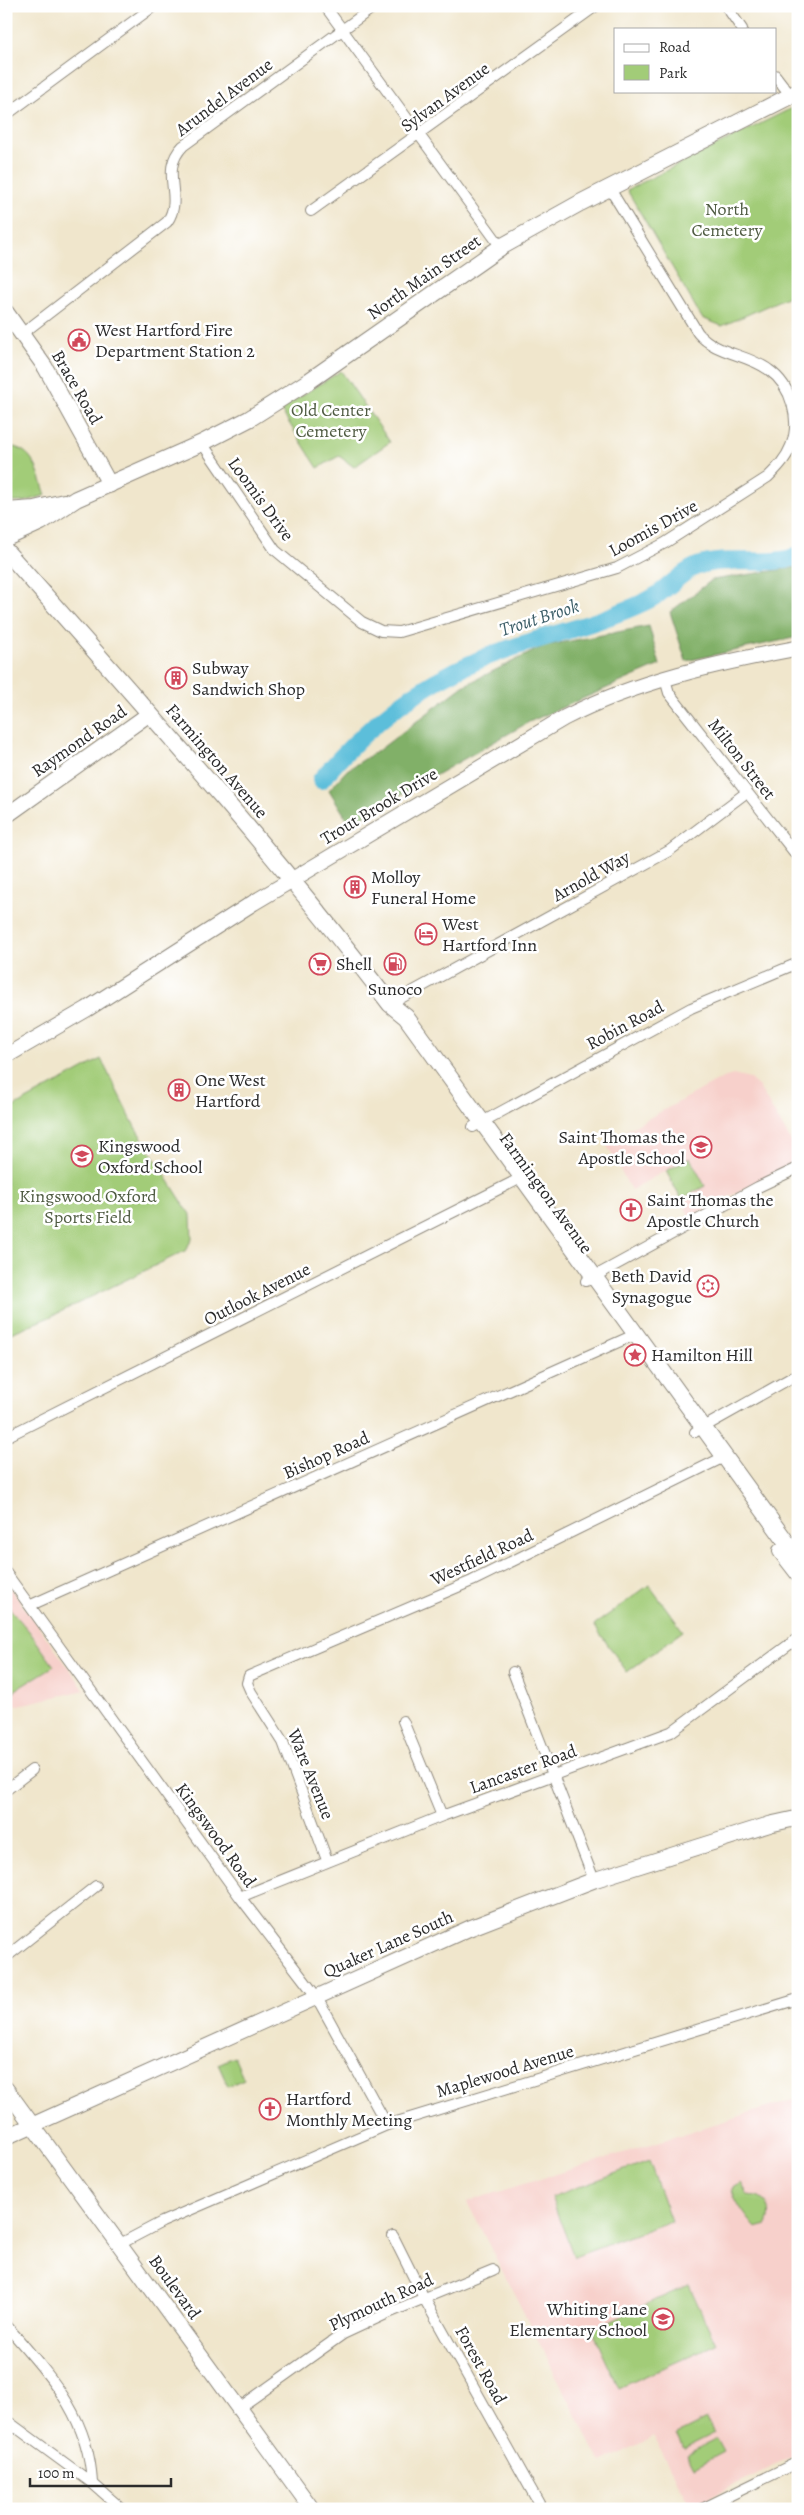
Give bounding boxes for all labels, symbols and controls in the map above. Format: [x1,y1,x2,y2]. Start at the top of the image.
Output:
legend [614,28,776,92]
text: Road [659,37,691,57]
street label: Arundel Avenue [170,53,278,142]
street label: Sylvan Avenue [396,57,494,137]
text: Park [659,63,688,83]
park label: North Cemetery [691,197,764,242]
street label: North Main Street [362,229,486,325]
place label: West Hartford Fire Department Station 2 [94,318,255,363]
public building icon: West Hartford Fire Department Station 2 [67,328,91,352]
street label: Brace Road [46,345,108,429]
park label: Old Center Cemetery [291,398,371,443]
street label: Loomis Drive [222,452,300,546]
street label: Loomis Drive [604,494,702,562]
water label: Trout Brook [496,593,582,643]
place label: Subway Sandwich Shop [192,656,305,701]
building icon: Subway Sandwich Shop [164,666,188,690]
street label: Raymond Road [27,699,132,783]
street label: Farmington Avenue [161,699,273,823]
street label: Milton Street [703,713,781,805]
street label: Trout Brook Drive [316,762,442,850]
street label: Arnold Way [547,844,635,908]
place label: Molloy Funeral Home [371,865,476,910]
building icon: Molloy Funeral Home [343,875,367,899]
place label: West Hartford Inn [441,912,537,957]
hotel icon: West Hartford Inn [414,922,438,946]
supermarket icon: Shell [308,952,332,976]
place label: Shell [336,952,372,976]
fuel station icon: Sunoco [383,952,407,976]
place label: Sunoco [368,977,422,1001]
street label: Robin Road [582,994,668,1055]
place label: One West Hartford [195,1068,266,1113]
building icon: One West Hartford [167,1078,191,1102]
place label: Saint Thomas the Apostle School [558,1125,686,1170]
street label: Farmington Avenue [494,1127,598,1259]
place label: Kingswood Oxford School [98,1134,203,1179]
school or university icon: Saint Thomas the Apostle School [689,1135,713,1159]
school or university icon: Kingswood Oxford School [70,1144,94,1168]
park label: Kingswood Oxford Sports Field [19,1184,157,1229]
place label: Saint Thomas the Apostle Church [646,1188,774,1233]
church icon: Saint Thomas the Apostle Church [619,1198,643,1222]
street label: Outlook Avenue [200,1257,314,1331]
place label: Beth David Synagogue [611,1264,692,1309]
synagogue icon: Beth David Synagogue [696,1274,720,1298]
place icon: Hamilton Hill [623,1343,647,1367]
place label: Hamilton Hill [651,1343,753,1367]
street label: Bishop Road [279,1425,373,1485]
street label: Westfield Road [426,1523,537,1592]
street label: Ware Avenue [282,1724,340,1823]
street label: Lancaster Road [466,1738,580,1799]
street label: Kingswood Road [170,1778,262,1892]
street label: Quaker Lane South [319,1904,457,1983]
street label: Maplewood Avenue [433,2039,577,2103]
place label: Hartford Monthly Meeting [286,2087,412,2132]
church icon: Hartford Monthly Meeting [258,2097,282,2121]
street label: Boulevard [143,2250,207,2324]
street label: Plymouth Road [325,2267,437,2337]
place label: Whiting Lane Elementary School [509,2297,648,2342]
school or university icon: Whiting Lane Elementary School [651,2307,675,2331]
street label: Forest Road [450,2321,513,2409]
scale bar [30,2455,171,2487]
text: 100 m [38,2463,75,2483]

